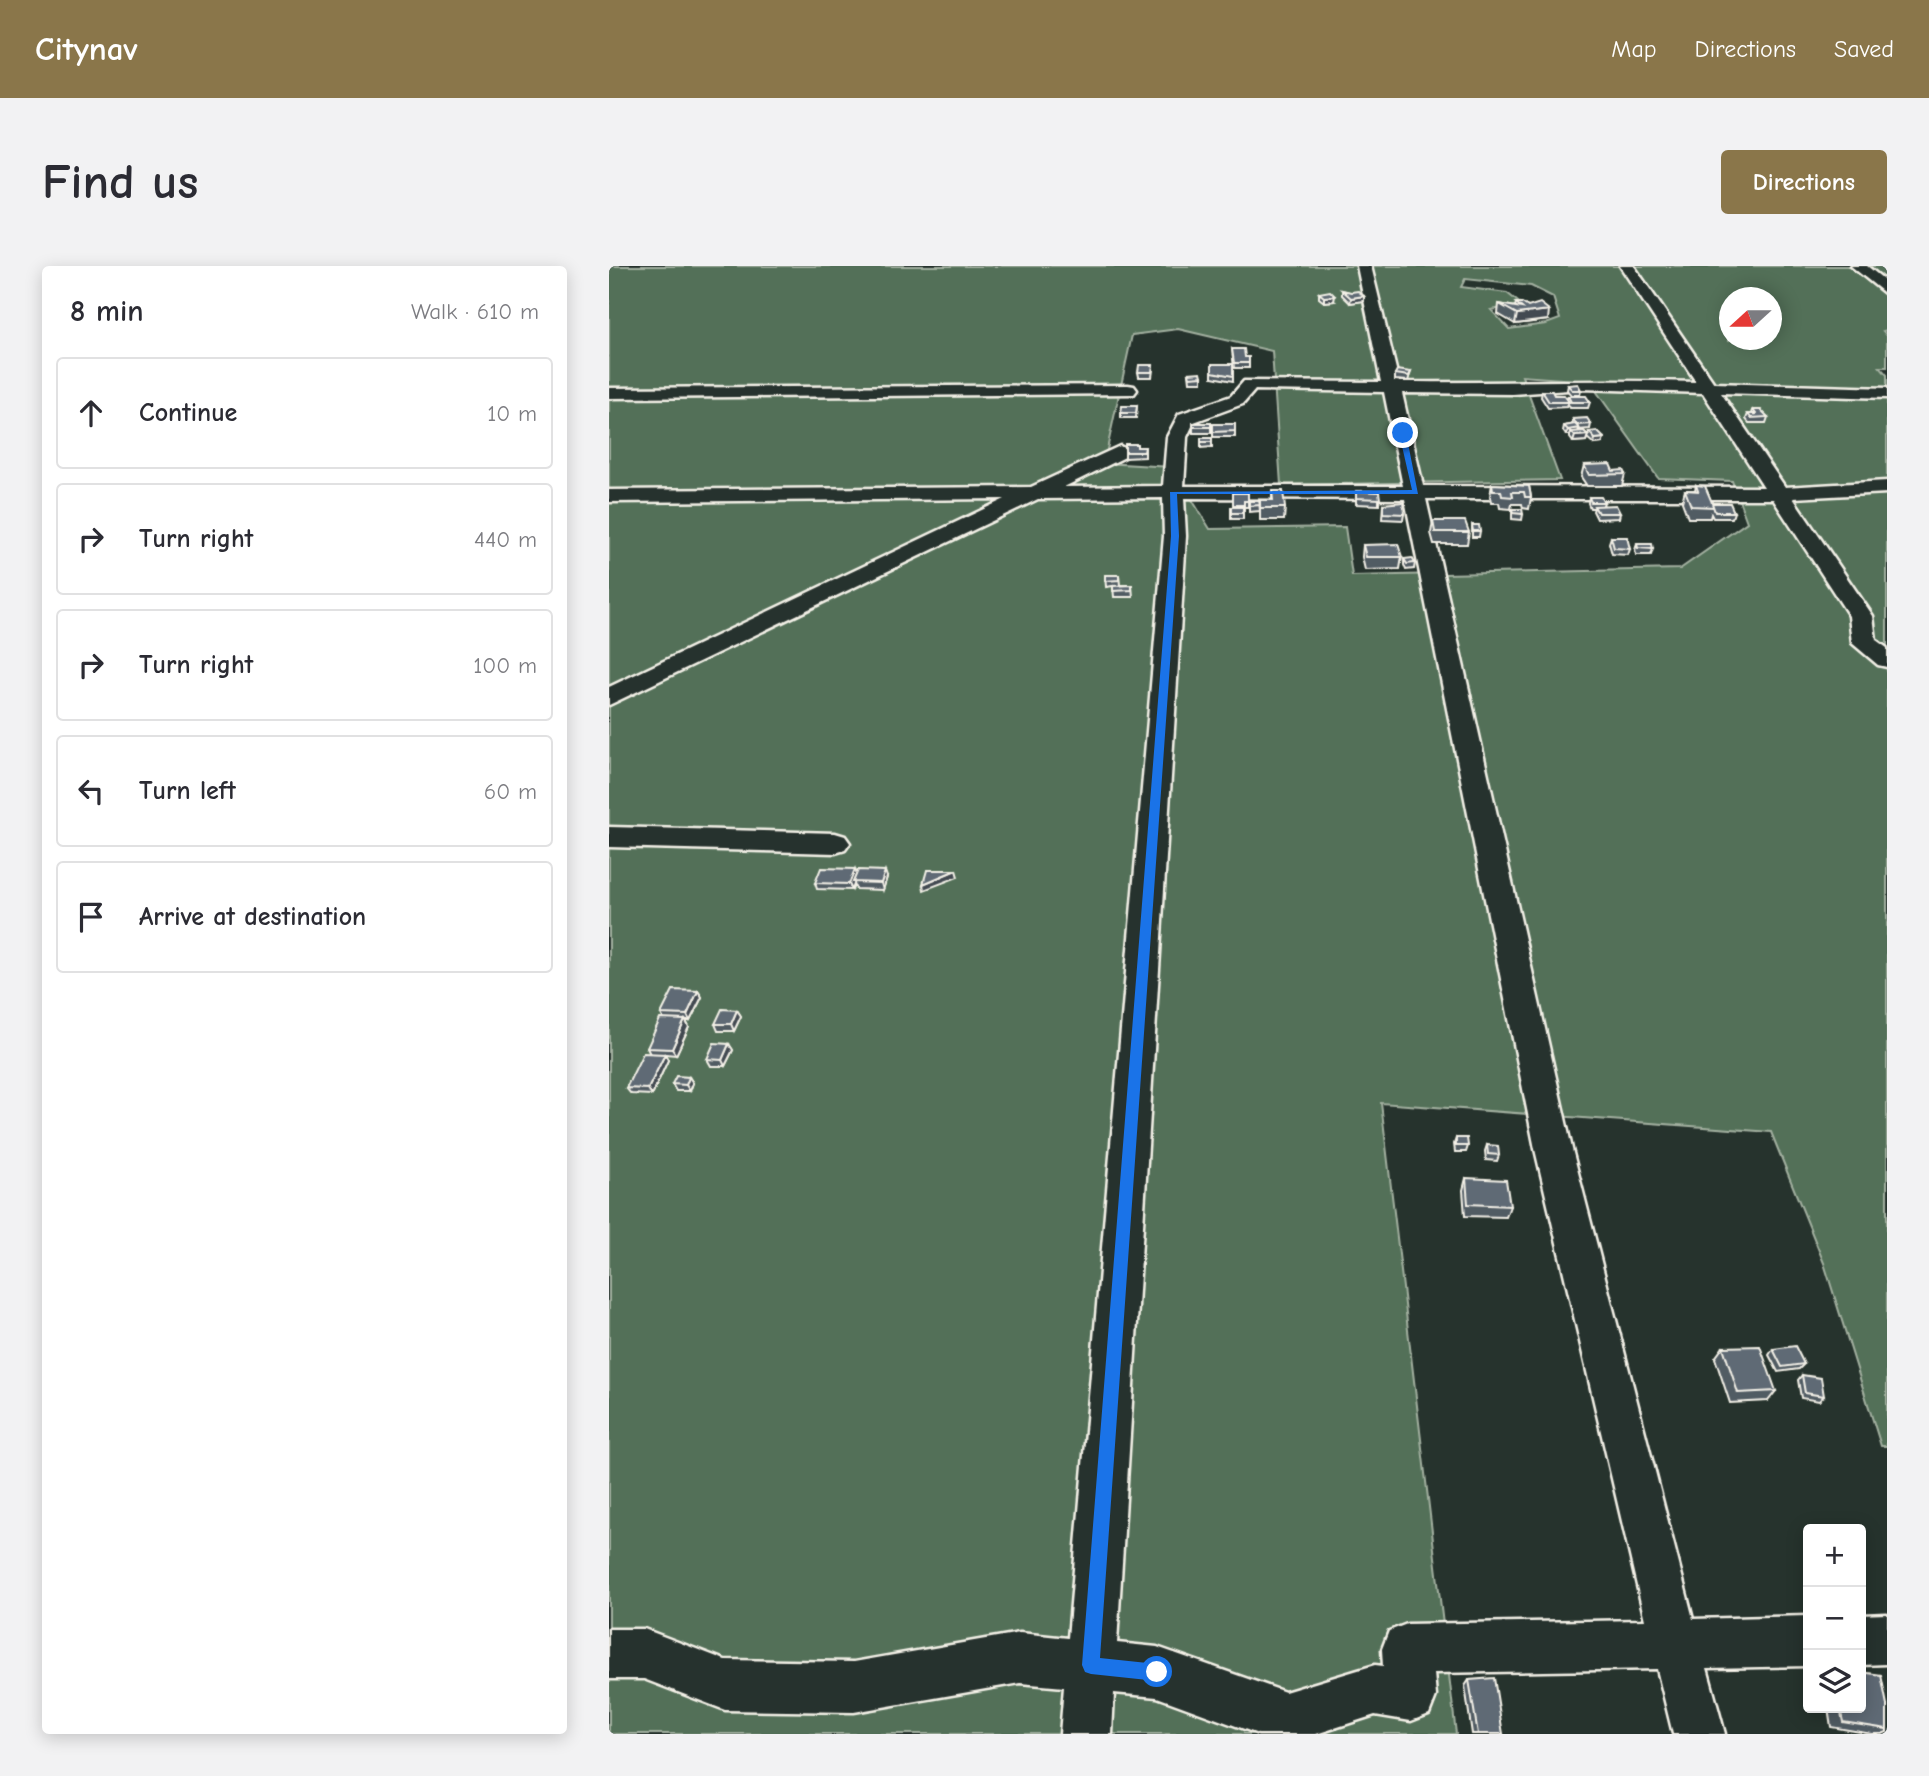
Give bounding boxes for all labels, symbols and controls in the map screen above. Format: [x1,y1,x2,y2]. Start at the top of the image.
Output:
text: Citynav [35,30,138,68]
text: Map [1611,35,1657,63]
text: Directions [1695,35,1796,63]
text: Saved [1834,35,1894,63]
button: Directions [1721,150,1887,214]
text: Find us [42,154,198,210]
north arrow [1719,287,1782,350]
text: 8 min [70,294,144,329]
text: Walk · 610 m [411,298,539,325]
icon: ahead [72,394,110,432]
text: Continue [139,398,237,428]
text: 10 m [487,400,537,427]
route end [1387,417,1418,448]
icon: right [72,520,110,558]
text: Turn right [139,524,253,554]
text: 440 m [474,526,537,553]
icon: right [72,646,110,684]
text: Turn right [139,650,253,680]
text: 100 m [473,652,537,679]
icon: left [72,772,110,810]
text: Turn left [139,776,236,806]
text: 60 m [484,778,537,805]
icon: arrive [72,898,110,936]
text: Arrive at destination [139,902,366,932]
map controls [1803,1524,1866,1713]
button: + [1803,1524,1866,1587]
button: − [1803,1587,1866,1650]
button: layers [1803,1650,1866,1713]
route start [1141,1656,1172,1687]

